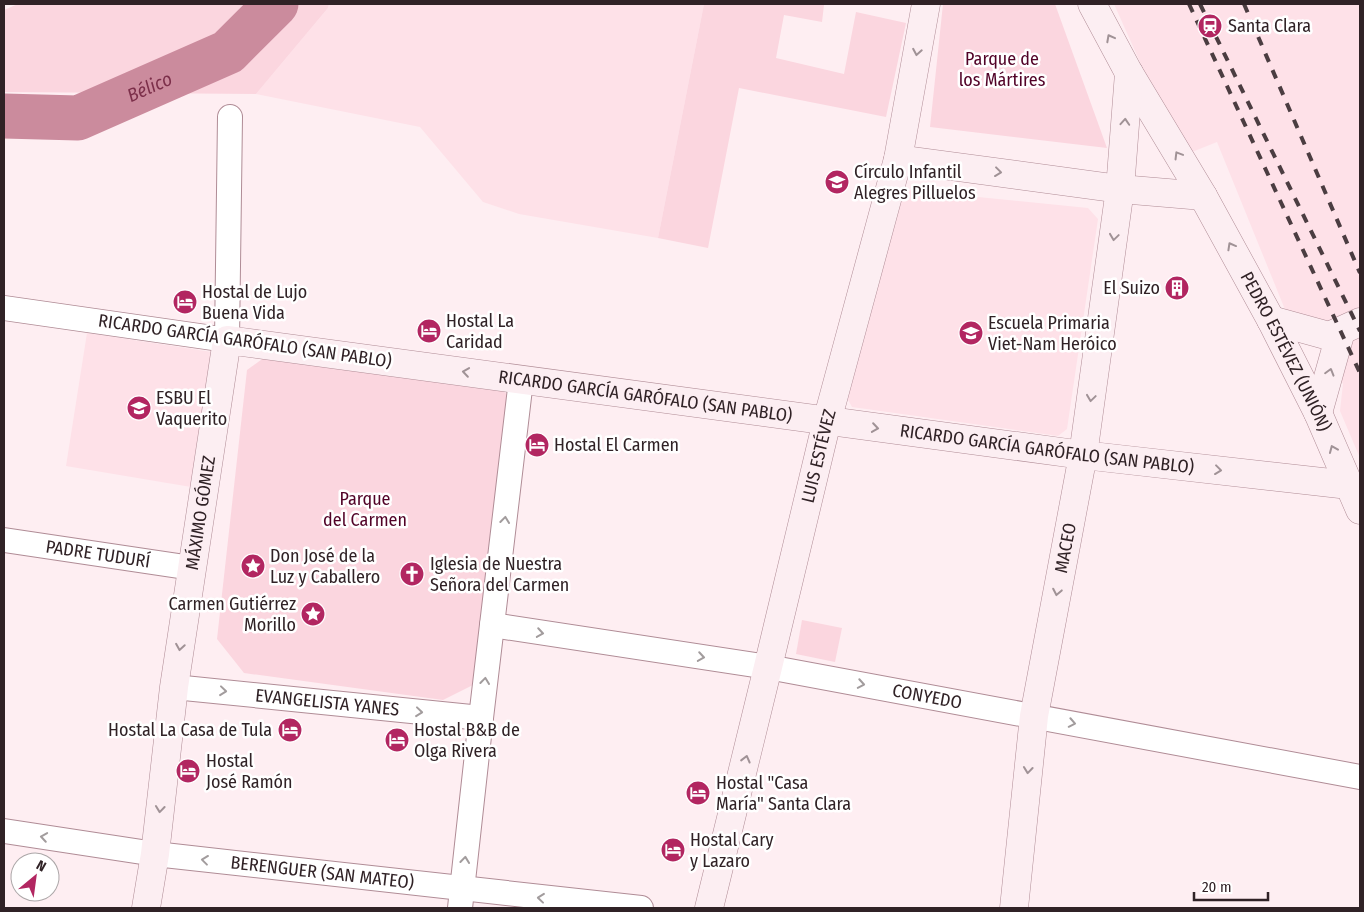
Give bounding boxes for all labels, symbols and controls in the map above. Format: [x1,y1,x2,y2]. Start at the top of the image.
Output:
station icon: Santa Clara [1197,13,1223,39]
place label: Santa Clara [1228,15,1311,37]
one-way arrow [1107,35,1117,44]
one-way arrow [913,47,923,56]
park label: Parque de los Mártires [959,48,1046,91]
water label: Bélico [123,67,176,107]
one-way arrow [1120,118,1131,126]
one-way arrow [1175,151,1185,160]
place label: Círculo Infantil Alegres Pilluelos [854,161,976,204]
one-way arrow [995,166,1003,177]
school or university icon: Círculo Infantil Alegres Pilluelos [824,169,850,195]
one-way arrow [1109,232,1119,241]
one-way arrow [1227,243,1237,252]
street label: PEDRO ESTÉVEZ (UNIÓN) [1236,268,1336,435]
building icon: El Suizo [1164,275,1190,301]
place label: El Suizo [1103,277,1160,299]
place label: Hostal de Lujo Buena Vida [202,281,307,324]
hotel icon: Hostal de Lujo Buena Vida [172,289,198,315]
street label: RICARDO GARCÍA GARÓFALO (SAN PABLO) [97,309,393,372]
place label: Hostal La Caridad [446,310,514,353]
place label: Escuela Primaria Viet-Nam Heróico [988,312,1117,355]
hotel icon: Hostal La Caridad [416,318,442,344]
school or university icon: Escuela Primaria Viet-Nam Heróico [958,320,984,346]
street label: RICARDO GARCÍA GARÓFALO (SAN PABLO) [497,366,794,427]
one-way arrow [462,367,470,378]
one-way arrow [1324,369,1334,377]
place label: ESBU El Vaquerito [156,387,227,430]
one-way arrow [1086,394,1097,402]
school or university icon: ESBU El Vaquerito [126,395,152,421]
street label: LUIS ESTÉVEZ [797,407,841,505]
street label: RICARDO GARCÍA GARÓFALO (SAN PABLO) [899,420,1195,478]
one-way arrow [871,422,879,432]
hotel icon: Hostal El Carmen [524,432,550,458]
place label: Hostal El Carmen [554,434,679,456]
one-way arrow [1329,445,1340,454]
street label: MÁXIMO GÓMEZ [181,454,220,571]
one-way arrow [1214,464,1222,475]
park label: Parque del Carmen [323,488,407,531]
one-way arrow [499,515,510,523]
street label: MACEO [1050,521,1081,575]
street label: PADRE TUDURÍ [44,535,152,573]
place label: Don José de la Luz y Caballero [270,545,380,588]
place icon: Don José de la Luz y Caballero [240,553,266,579]
place label: Iglesia de Nuestra Señora del Carmen [430,553,569,596]
church icon: Iglesia de Nuestra Señora del Carmen [399,561,425,587]
one-way arrow [1052,588,1063,597]
place label: Carmen Gutiérrez Morillo [169,593,296,636]
place icon: Carmen Gutiérrez Morillo [300,601,326,627]
one-way arrow [536,627,544,637]
one-way arrow [176,643,186,652]
one-way arrow [697,651,705,662]
one-way arrow [479,677,490,685]
one-way arrow [856,679,865,689]
street label: CONYEDO [891,679,964,714]
street label: EVANGELISTA YANES [254,684,400,721]
one-way arrow [219,686,227,697]
one-way arrow [415,706,423,717]
hotel icon: Hostal La Casa de Tula [277,717,303,743]
one-way arrow [1068,718,1077,728]
place label: Hostal La Casa de Tula [108,719,272,741]
place label: Hostal B&B de Olga Rivera [414,719,520,762]
hotel icon: Hostal B&B de Olga Rivera [384,727,410,753]
place label: Hostal José Ramón [206,750,292,793]
one-way arrow [740,755,751,764]
hotel icon: Hostal José Ramón [175,758,201,784]
one-way arrow [1023,766,1034,774]
place label: Hostal "Casa María" Santa Clara [716,772,851,815]
hotel icon: Hostal "Casa María" Santa Clara [685,780,711,806]
one-way arrow [155,805,166,813]
place label: Hostal Cary y Lazaro [690,829,774,872]
one-way arrow [40,832,48,843]
hotel icon: Hostal Cary y Lazaro [660,837,686,863]
street label: BERENGUER (SAN MATEO) [229,851,415,894]
north arrow [10,852,60,902]
one-way arrow [201,855,209,866]
one-way arrow [459,855,470,863]
text: N [33,857,49,876]
scale bar [1194,870,1268,902]
text: 20 m [1202,878,1232,896]
one-way arrow [536,892,544,903]

